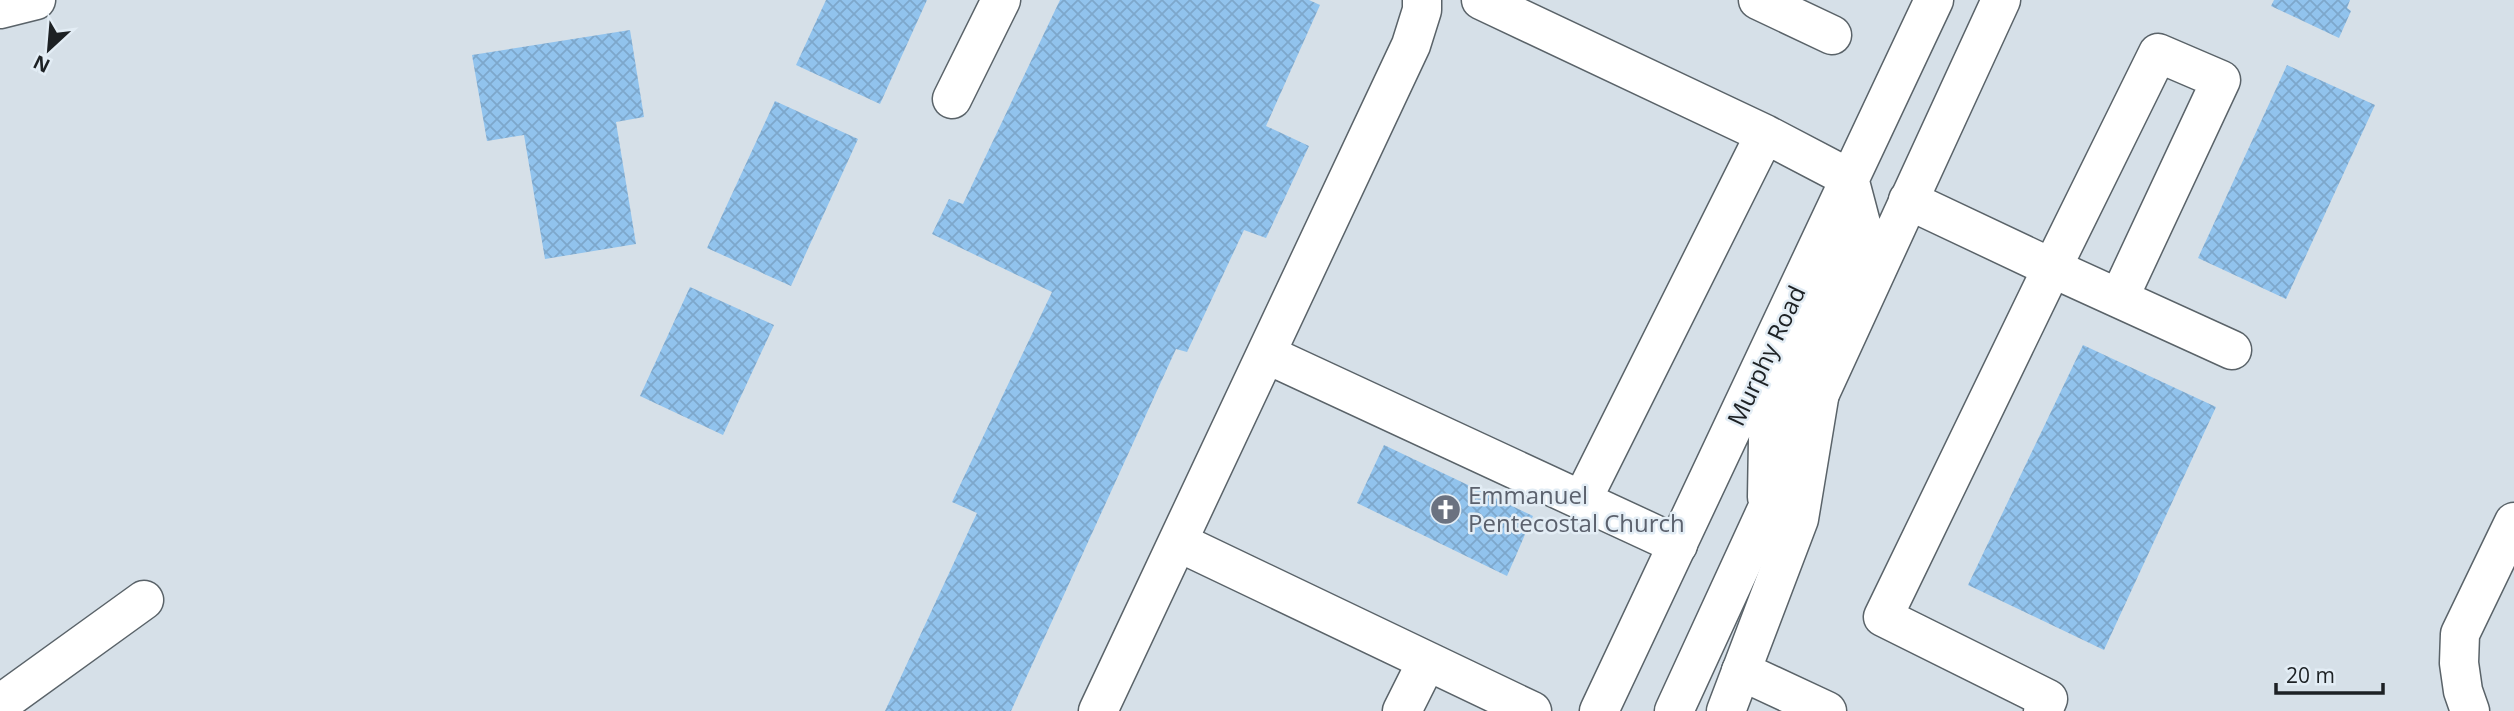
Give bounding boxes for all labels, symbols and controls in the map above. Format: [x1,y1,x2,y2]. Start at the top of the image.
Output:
north arrow [14,14,84,84]
text: N [29,49,54,79]
street label: Murphy Road [1719,280,1813,431]
place label: Emmanuel Pentecostal Church [1468,478,1685,539]
church icon: Emmanuel Pentecostal Church [1428,493,1462,527]
scale bar [2276,652,2383,696]
text: 20 m [2286,661,2335,689]

